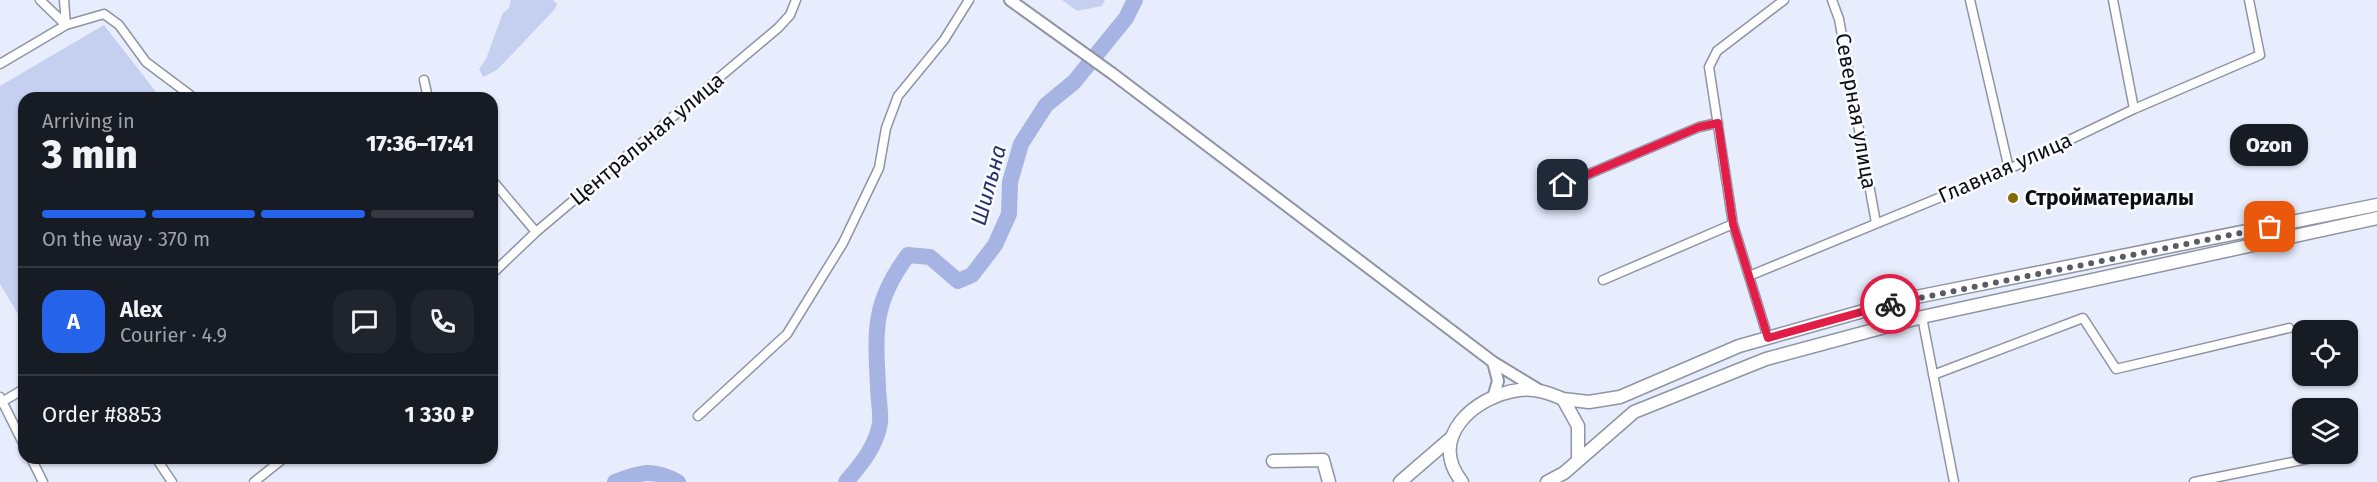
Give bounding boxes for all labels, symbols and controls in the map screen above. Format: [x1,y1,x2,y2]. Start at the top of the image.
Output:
street label: Северная улица [1829,31,1883,191]
street label: Центральная улица [565,67,729,211]
text: Arriving in [42,109,135,133]
callout: Ozon [2231,125,2309,167]
street label: Главная улица [1934,127,2076,209]
text: 17:36–17:41 [366,130,474,157]
text: 3 min [42,132,138,178]
text: Ozon [2246,133,2292,157]
water label: Шильна [965,142,1012,228]
pin [1537,159,1588,210]
icon: home [1546,168,1579,201]
place label: Стройматериалы [2025,185,2194,211]
marker: Стройматериалы [2006,191,2020,205]
pin [2244,201,2295,252]
icon: bag [2253,210,2286,243]
text: On the way · 370 m [42,227,210,251]
courier [1860,274,1920,334]
icon: bike [1874,288,1907,321]
button: chat [333,290,396,353]
button: phone [411,290,474,353]
text: Alex [120,296,163,323]
text: A [67,308,80,335]
map controls [2292,320,2358,464]
button: locate [2292,320,2358,386]
text: Courier · 4.9 [120,323,227,347]
button: layers [2292,398,2358,464]
text: Order #8853 [42,401,162,428]
text: 1 330 ₽ [405,401,474,428]

